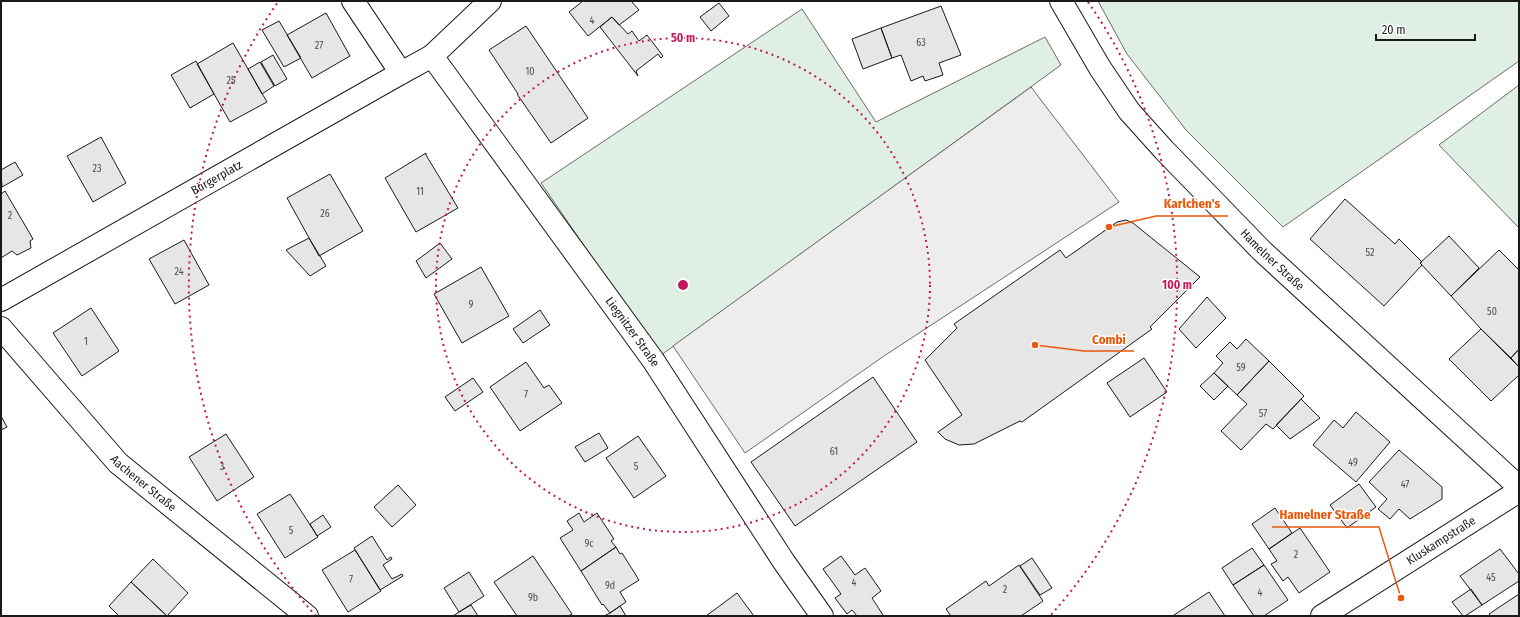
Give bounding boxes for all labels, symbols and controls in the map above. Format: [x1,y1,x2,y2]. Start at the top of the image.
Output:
house number: 4 [590,15,595,27]
scale bar [1376,16,1475,42]
text: 20 m [1382,23,1406,37]
text: 50 m [671,31,695,45]
house number: 63 [916,37,926,49]
house number: 27 [315,40,323,52]
house number: 10 [525,66,535,78]
house number: 25 [227,75,236,87]
street label: Bürgerplatz [189,157,245,198]
house number: 23 [93,163,102,175]
house number: 11 [416,186,424,198]
callout: Karlchen's [1156,191,1228,216]
text: Karlchen's [1164,196,1220,211]
house number: 26 [320,208,330,220]
house number: 2 [8,210,13,222]
street label: Hamelner Straße [1238,226,1307,293]
house number: 52 [1366,247,1375,259]
house number: 24 [174,266,184,278]
centre of rings [676,278,690,292]
text: 100 m [1162,278,1192,292]
street label: Liegnitzer Straße [602,294,662,369]
house number: 9 [469,299,474,311]
house number: 50 [1487,306,1497,318]
callout: Combi [1084,326,1134,351]
text: Combi [1092,332,1126,347]
house number: 1 [84,336,88,348]
house number: 59 [1236,362,1246,374]
house number: 7 [524,389,528,401]
house number: 57 [1259,408,1267,420]
house number: 61 [830,446,838,458]
street label: Aachener Straße [107,452,179,514]
house number: 49 [1348,457,1358,469]
house number: 3 [220,461,225,473]
house number: 5 [634,461,639,473]
house number: 47 [1401,479,1409,491]
callout: Hamelner Straße [1272,502,1379,527]
text: Hamelner Straße [1279,507,1371,522]
street label: Kluskampstraße [1404,513,1478,568]
house number: 5 [289,525,294,537]
house number: 9c [584,538,594,550]
house number: 2 [1294,549,1299,561]
house number: 45 [1486,572,1496,584]
house number: 7 [349,574,353,586]
house number: 4 [852,577,857,589]
house number: 9d [605,580,615,592]
house number: 2 [1003,584,1008,596]
house number: 4 [1258,587,1263,599]
house number: 9b [528,592,538,604]

